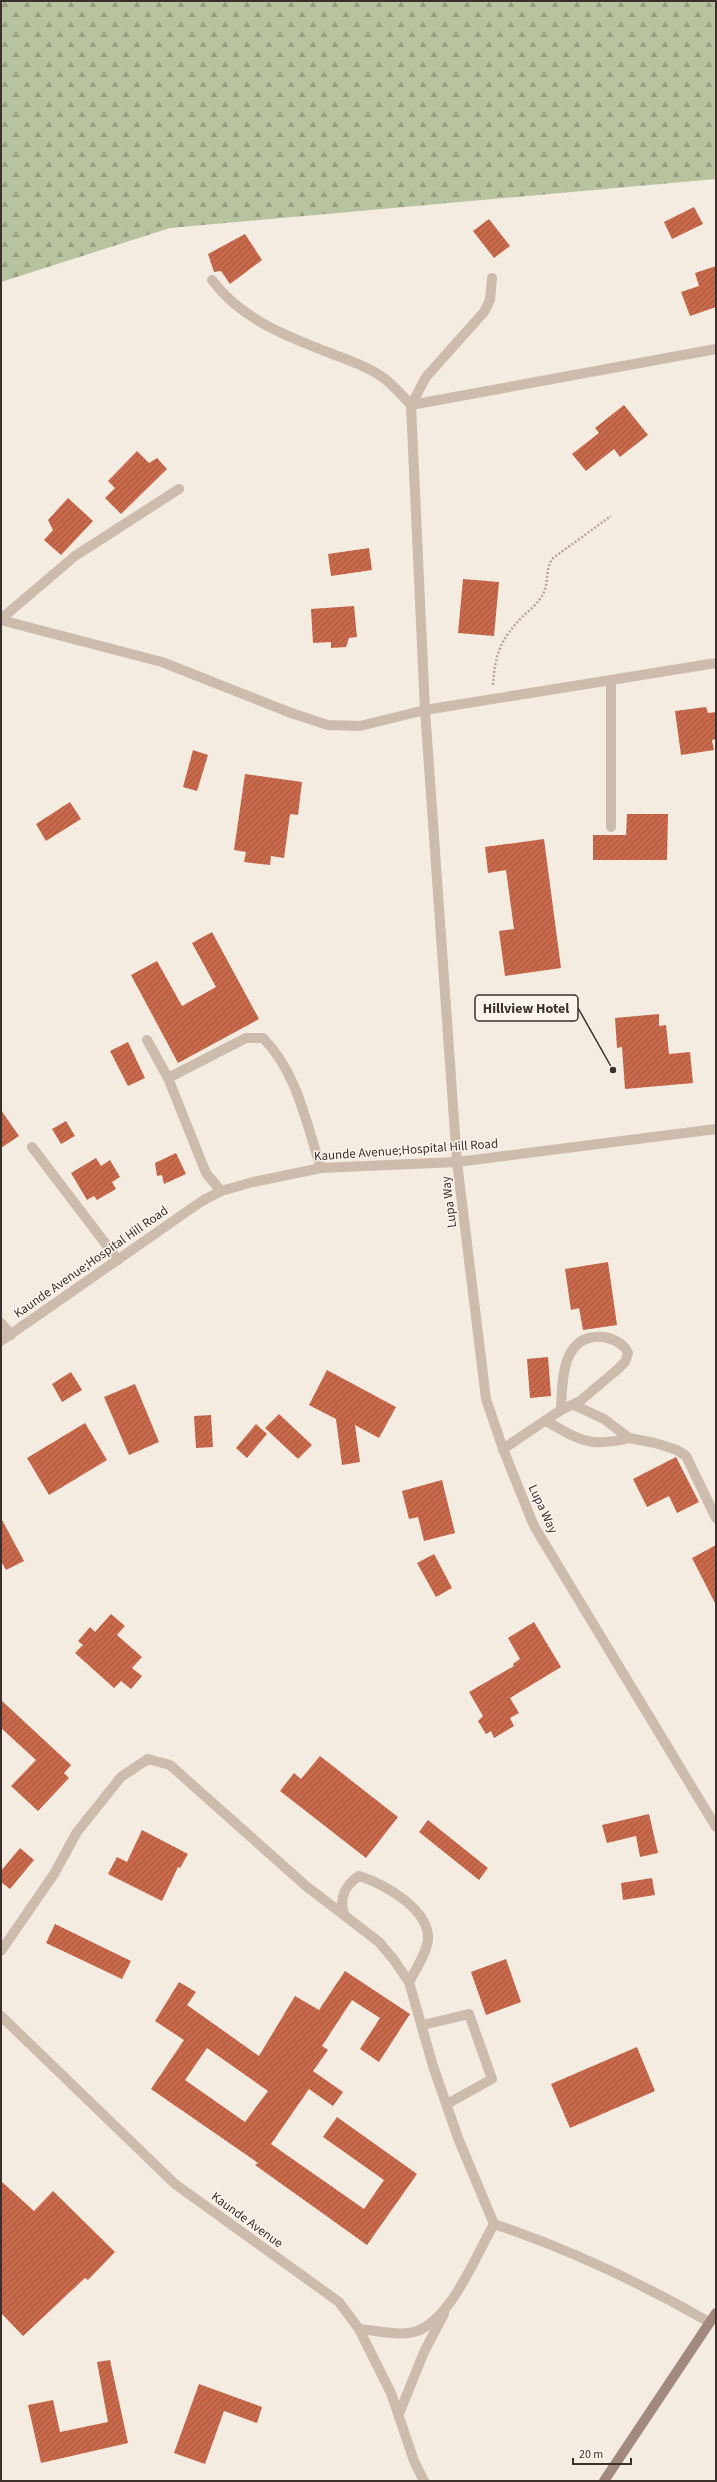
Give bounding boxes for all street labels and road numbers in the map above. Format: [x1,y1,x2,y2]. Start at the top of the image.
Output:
street label: Kaunde Avenue;Hospital Hill Road [313,1135,499,1165]
street label: Lupa Way [437,1175,461,1229]
street label: Kaunde Avenue;Hospital Hill Road [10,1202,172,1322]
street label: Lupa Way [524,1482,562,1536]
street label: Kaunde Avenue [207,2188,287,2252]

